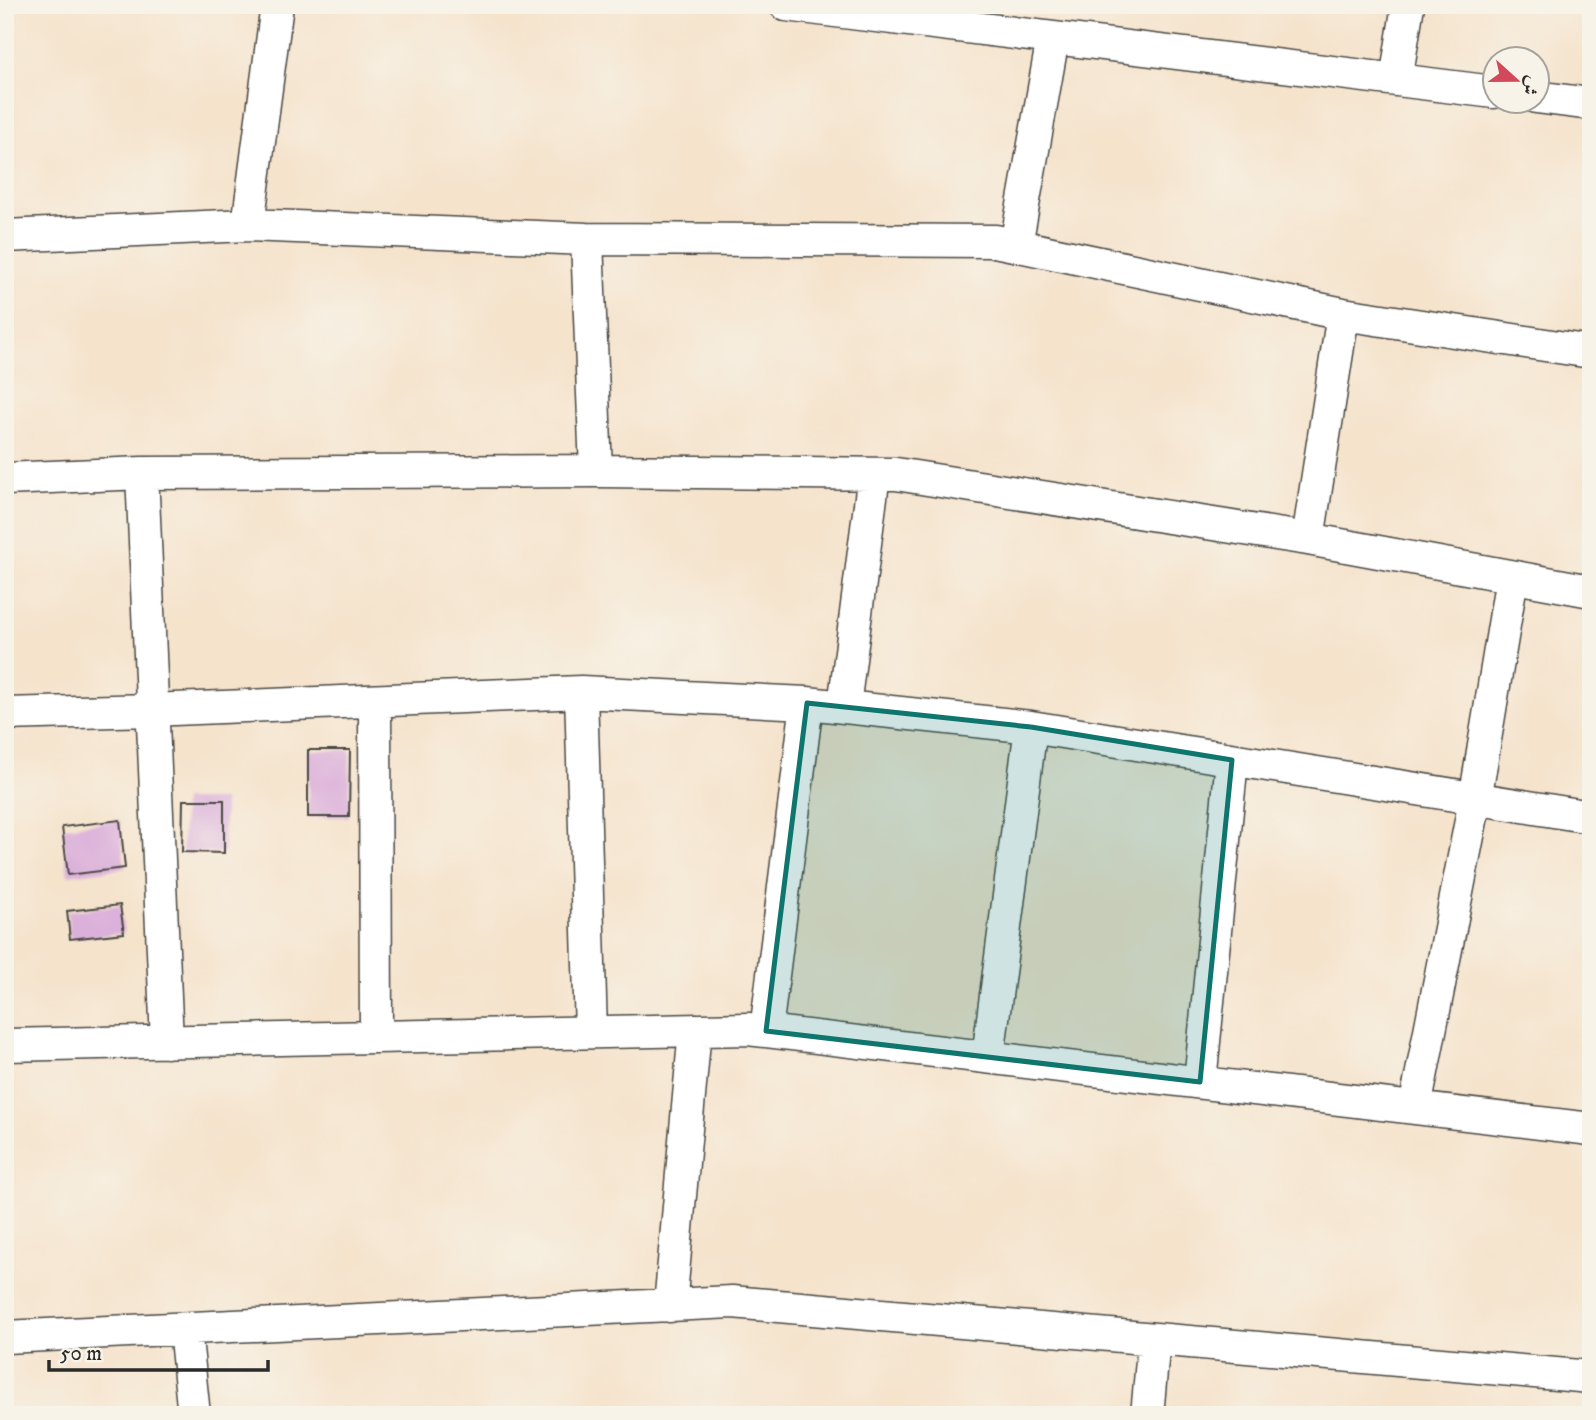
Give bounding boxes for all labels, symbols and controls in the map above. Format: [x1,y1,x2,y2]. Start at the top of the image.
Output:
north arrow [1480,46,1550,116]
text: ش [1516,73,1545,98]
scale bar [49,1329,268,1373]
text: 50 m [60,1341,102,1367]

